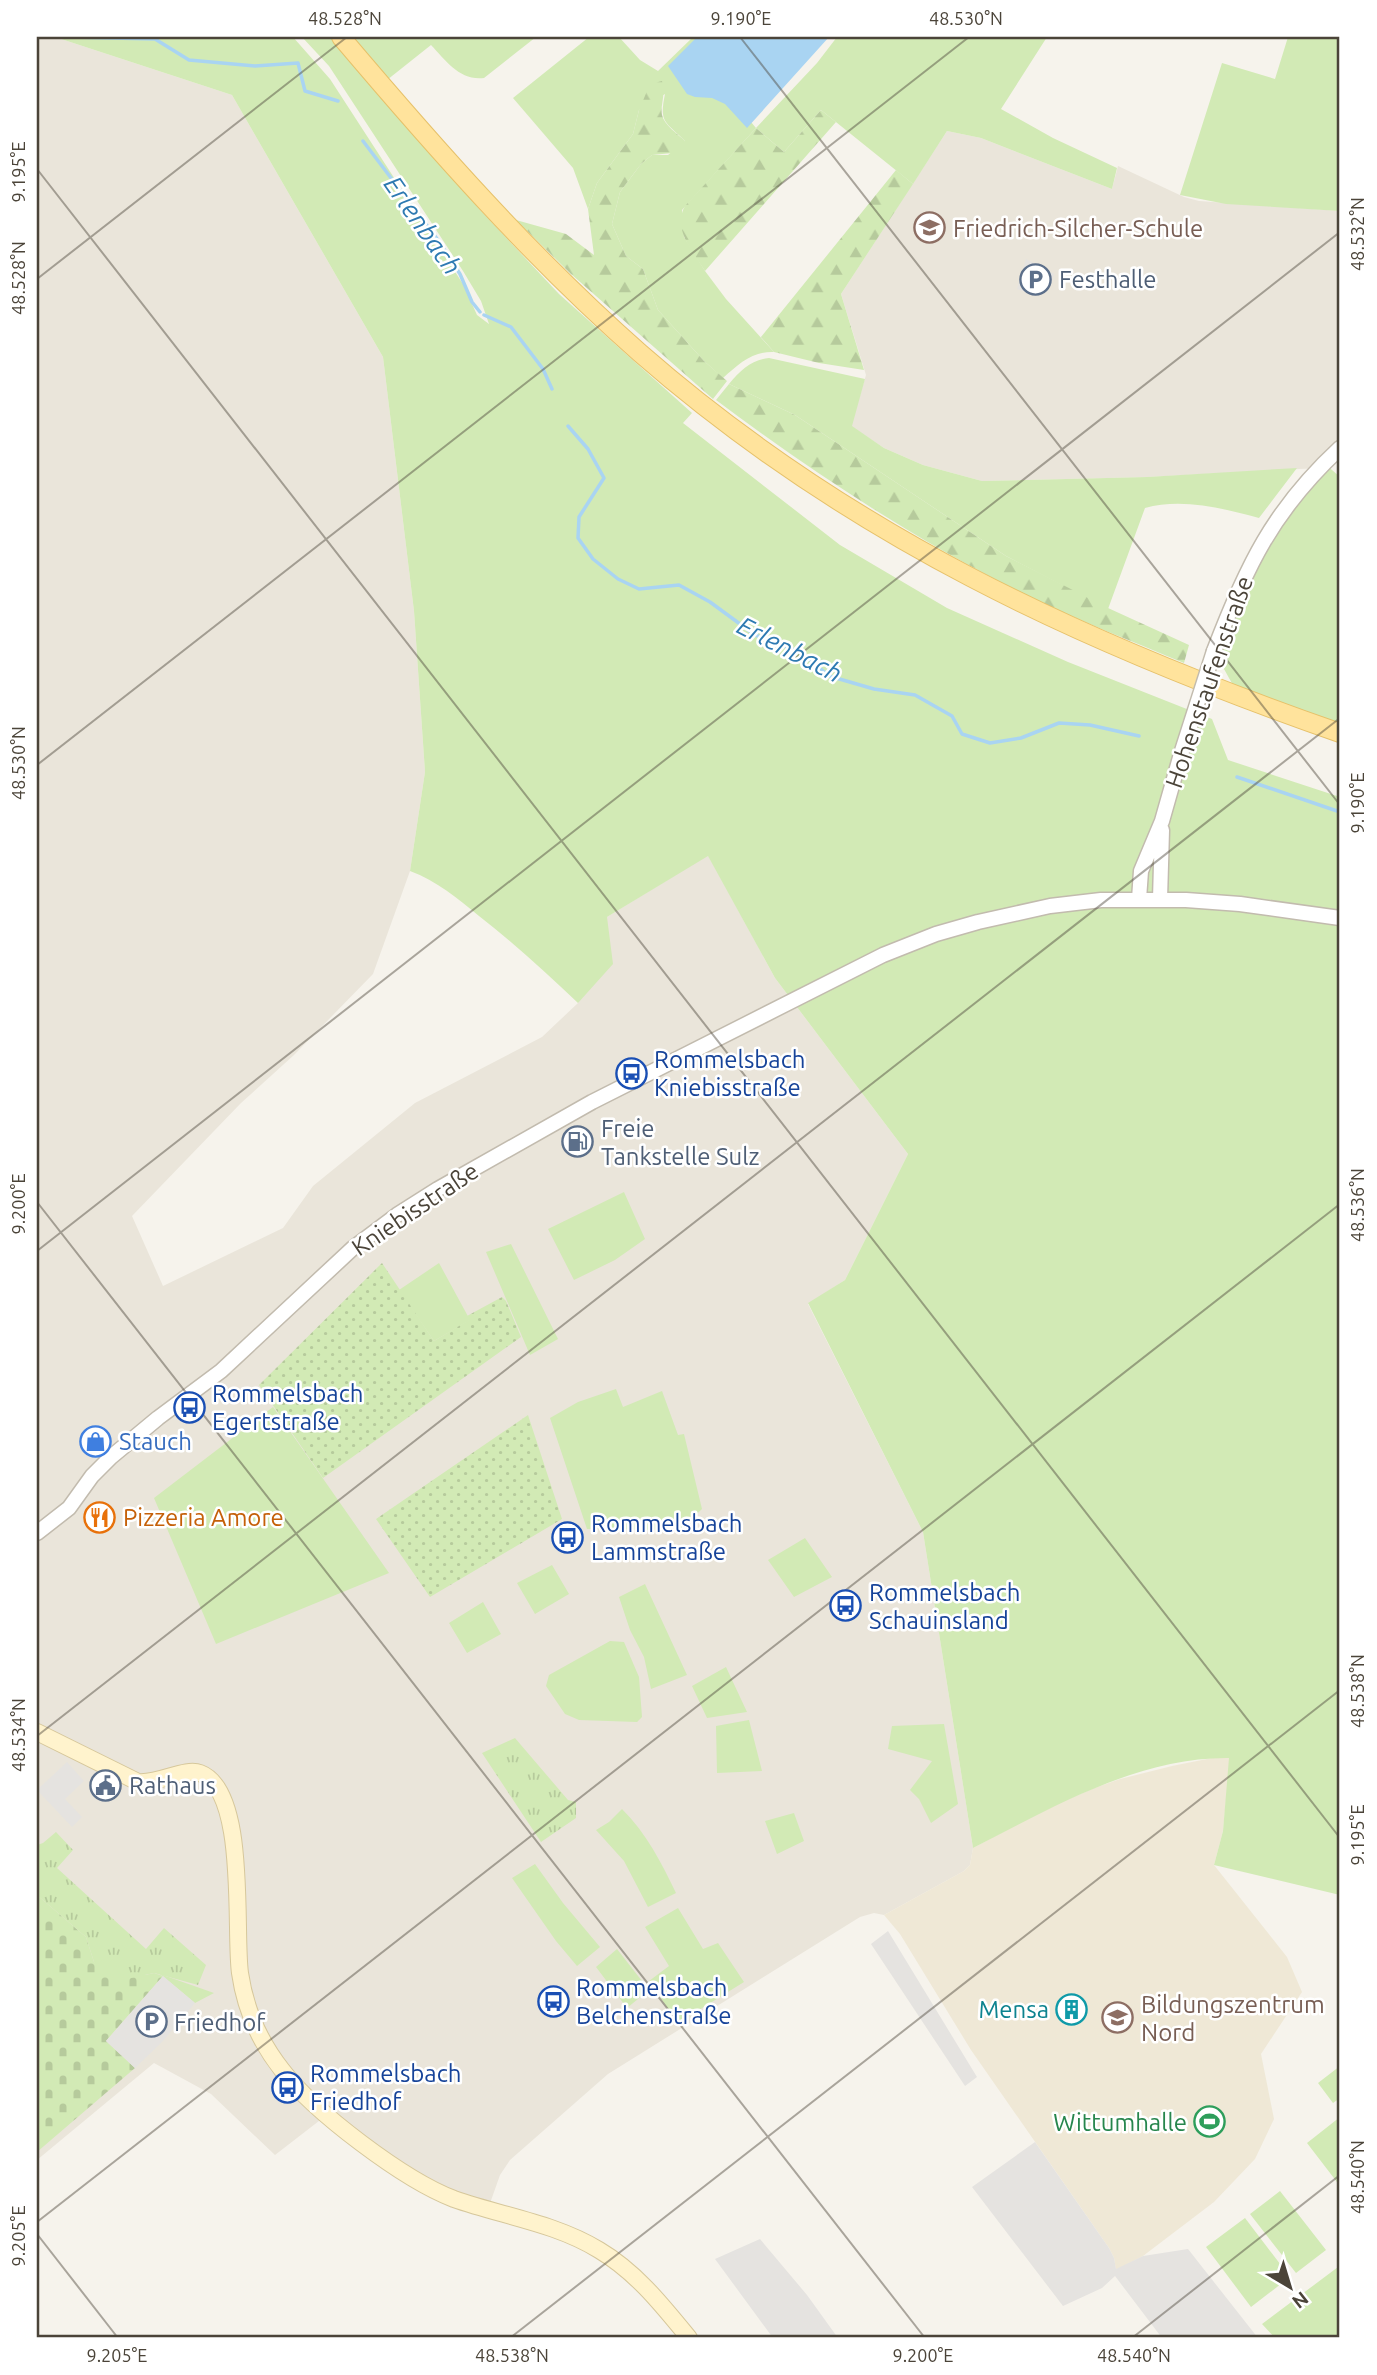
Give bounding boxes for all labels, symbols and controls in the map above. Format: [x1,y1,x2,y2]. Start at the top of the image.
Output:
text: 48.528°N [308,8,382,28]
text: 9.190°E [711,8,771,28]
text: 48.530°N [929,8,1003,28]
text: 9.195°E [8,142,28,202]
water label: Erlenbach [379,170,467,280]
text: 48.532°N [1347,197,1367,271]
school or university icon: Friedrich-Silcher-Schule [913,211,947,245]
place label: Friedrich-Silcher-Schule [953,215,1203,242]
text: 48.528°N [8,241,28,315]
parking icon: Festhalle [1019,262,1053,296]
place label: Festhalle [1059,266,1157,293]
street label: Hohenstaufenstraße [1160,573,1258,791]
water label: Erlenbach [733,610,847,688]
text: 48.530°N [8,726,28,800]
text: 9.190°E [1347,773,1367,833]
place label: Rommelsbach Kniebisstraße [654,1046,806,1101]
bus stop icon: Rommelsbach Kniebisstraße [614,1056,648,1090]
place label: Freie Tankstelle Sulz [601,1115,760,1170]
fuel station icon: Freie Tankstelle Sulz [561,1125,595,1159]
street label: Kniebisstraße [347,1157,483,1261]
text: 48.536°N [1347,1168,1367,1242]
text: 9.200°E [8,1174,28,1234]
place label: Rommelsbach Egertstraße [212,1380,364,1435]
bus stop icon: Rommelsbach Egertstraße [172,1390,206,1424]
shop icon: Stauch [79,1424,113,1458]
place label: Stauch [119,1428,192,1455]
restaurant icon: Pizzeria Amore [83,1500,117,1534]
place label: Pizzeria Amore [123,1504,284,1531]
place label: Rommelsbach Lammstraße [591,1510,743,1565]
bus stop icon: Rommelsbach Lammstraße [551,1520,585,1554]
place label: Rommelsbach Schauinsland [869,1579,1021,1634]
bus stop icon: Rommelsbach Schauinsland [829,1589,863,1623]
text: 48.538°N [1347,1654,1367,1728]
text: 48.534°N [8,1698,28,1772]
public building icon: Rathaus [89,1768,123,1802]
place label: Rathaus [129,1772,216,1799]
text: 9.195°E [1347,1805,1367,1865]
place label: Rommelsbach Belchenstraße [576,1974,732,2029]
bus stop icon: Rommelsbach Belchenstraße [536,1984,570,2018]
place label: Bildungszentrum Nord [1141,1991,1325,2046]
building icon: Mensa [1055,1992,1089,2026]
place label: Mensa [978,1996,1049,2023]
school or university icon: Bildungszentrum Nord [1101,2001,1135,2035]
parking icon: Friedhof [134,2005,168,2039]
place label: Friedhof [174,2009,266,2036]
place label: Rommelsbach Friedhof [310,2060,462,2115]
bus stop icon: Rommelsbach Friedhof [270,2070,304,2104]
sports icon: Wittumhalle [1193,2105,1227,2139]
place label: Wittumhalle [1053,2109,1187,2136]
text: 48.540°N [1347,2140,1367,2214]
text: 9.205°E [8,2206,28,2266]
north arrow [1254,2252,1324,2322]
text: N [1288,2287,1313,2313]
text: 9.205°E [87,2345,147,2365]
text: 48.538°N [475,2345,549,2365]
text: 9.200°E [893,2345,953,2365]
text: 48.540°N [1097,2345,1171,2365]

